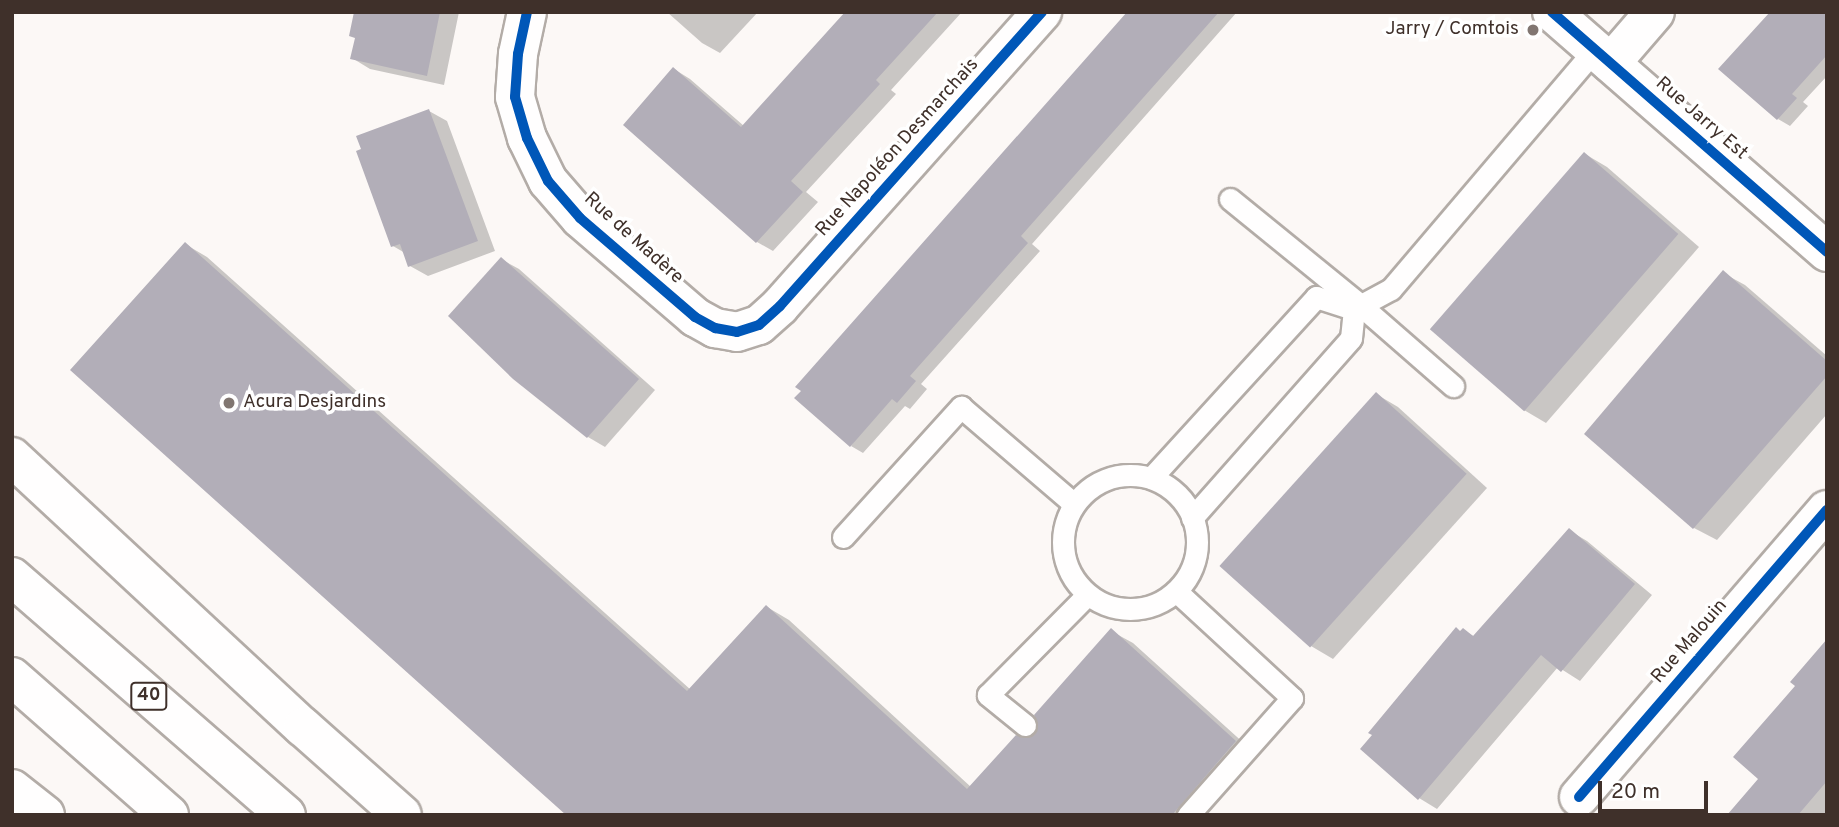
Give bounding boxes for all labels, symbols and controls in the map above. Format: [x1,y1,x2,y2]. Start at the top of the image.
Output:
place label: Jarry / Comtois [1385,19,1519,41]
marker: Jarry / Comtois [1525,22,1541,38]
street label: Rue Napoléon Desmarchais [812,54,984,242]
street label: Rue Jarry Est [1650,73,1752,165]
street label: Rue de Madère [579,188,687,290]
place label: Acura Desjardins [243,392,386,414]
marker: Acura Desjardins [221,395,237,411]
street label: Rue Malouin [1647,595,1733,689]
road number: 40 [130,682,168,710]
scale bar [1601,768,1711,812]
text: 20 m [1611,779,1660,806]

